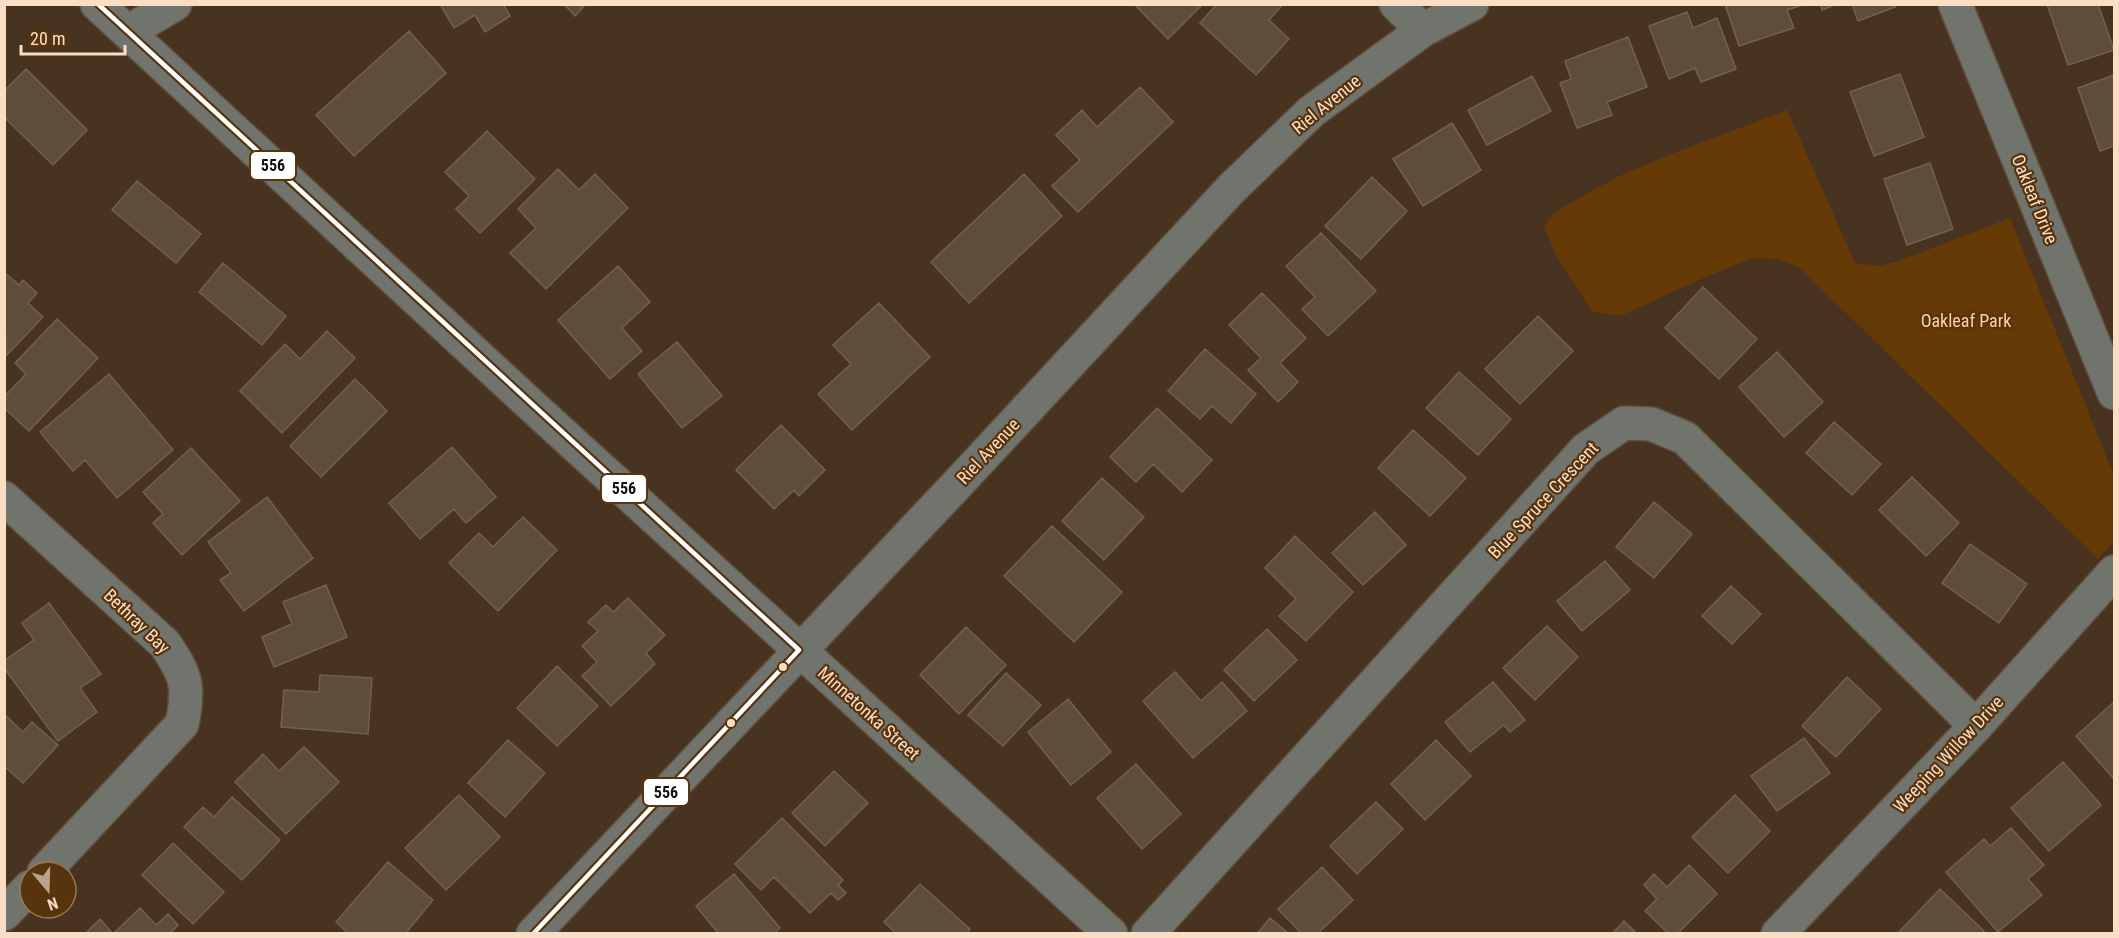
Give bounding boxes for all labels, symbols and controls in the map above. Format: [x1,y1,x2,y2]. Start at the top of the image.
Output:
scale bar [21,18,124,56]
text: 20 m [30,28,65,49]
street label: Riel Avenue [1287,70,1365,138]
line badge: 556 [250,151,296,180]
street label: Oakleaf Drive [2008,151,2062,247]
text: 556 [261,156,285,175]
park label: Oakleaf Park [1921,310,2011,331]
street label: Riel Avenue [952,414,1024,488]
street label: Blue Spruce Crescent [1484,437,1602,563]
line badge: 556 [601,474,647,503]
text: 556 [612,479,636,498]
street label: Bethray Bay [100,584,175,658]
unlabelled marker [777,661,789,673]
street label: Minnetonka Street [814,662,924,764]
street label: Weeping Willow Drive [1889,691,2007,817]
unlabelled marker [725,717,737,729]
line badge: 556 [643,778,689,806]
text: 556 [654,783,678,802]
north arrow [18,860,78,920]
text: N [45,893,60,914]

